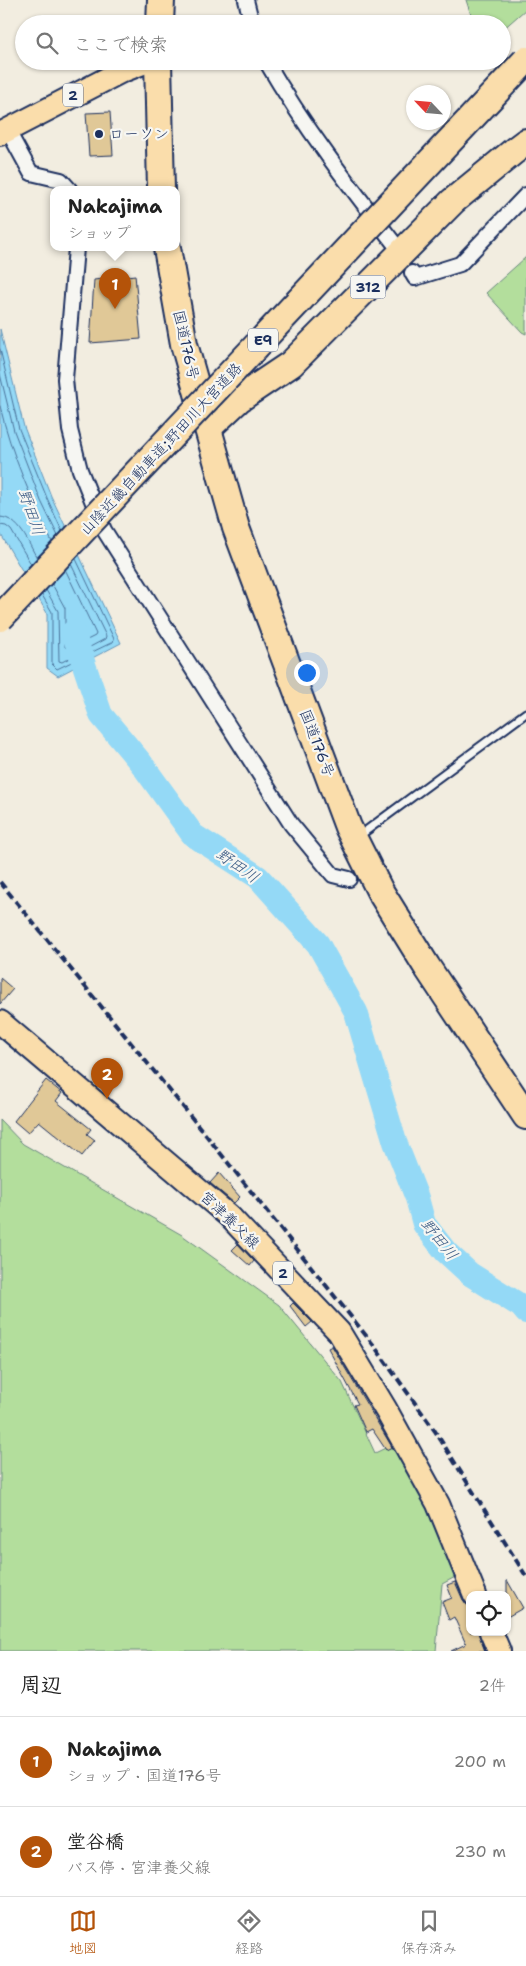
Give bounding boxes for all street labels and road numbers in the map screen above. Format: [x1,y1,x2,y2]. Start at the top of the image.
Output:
road number: 2 [63,84,83,106]
road number: 312 [350,276,386,298]
street label: 国道176号 [168,308,204,382]
road number: E9 [248,328,278,352]
street label: 山陰近畿自動車道;野田川大宮道路 [76,358,246,540]
street label: 国道176号 [295,706,339,780]
street label: 宮津養父線 [196,1187,264,1253]
road number: 2 [273,1262,293,1284]

